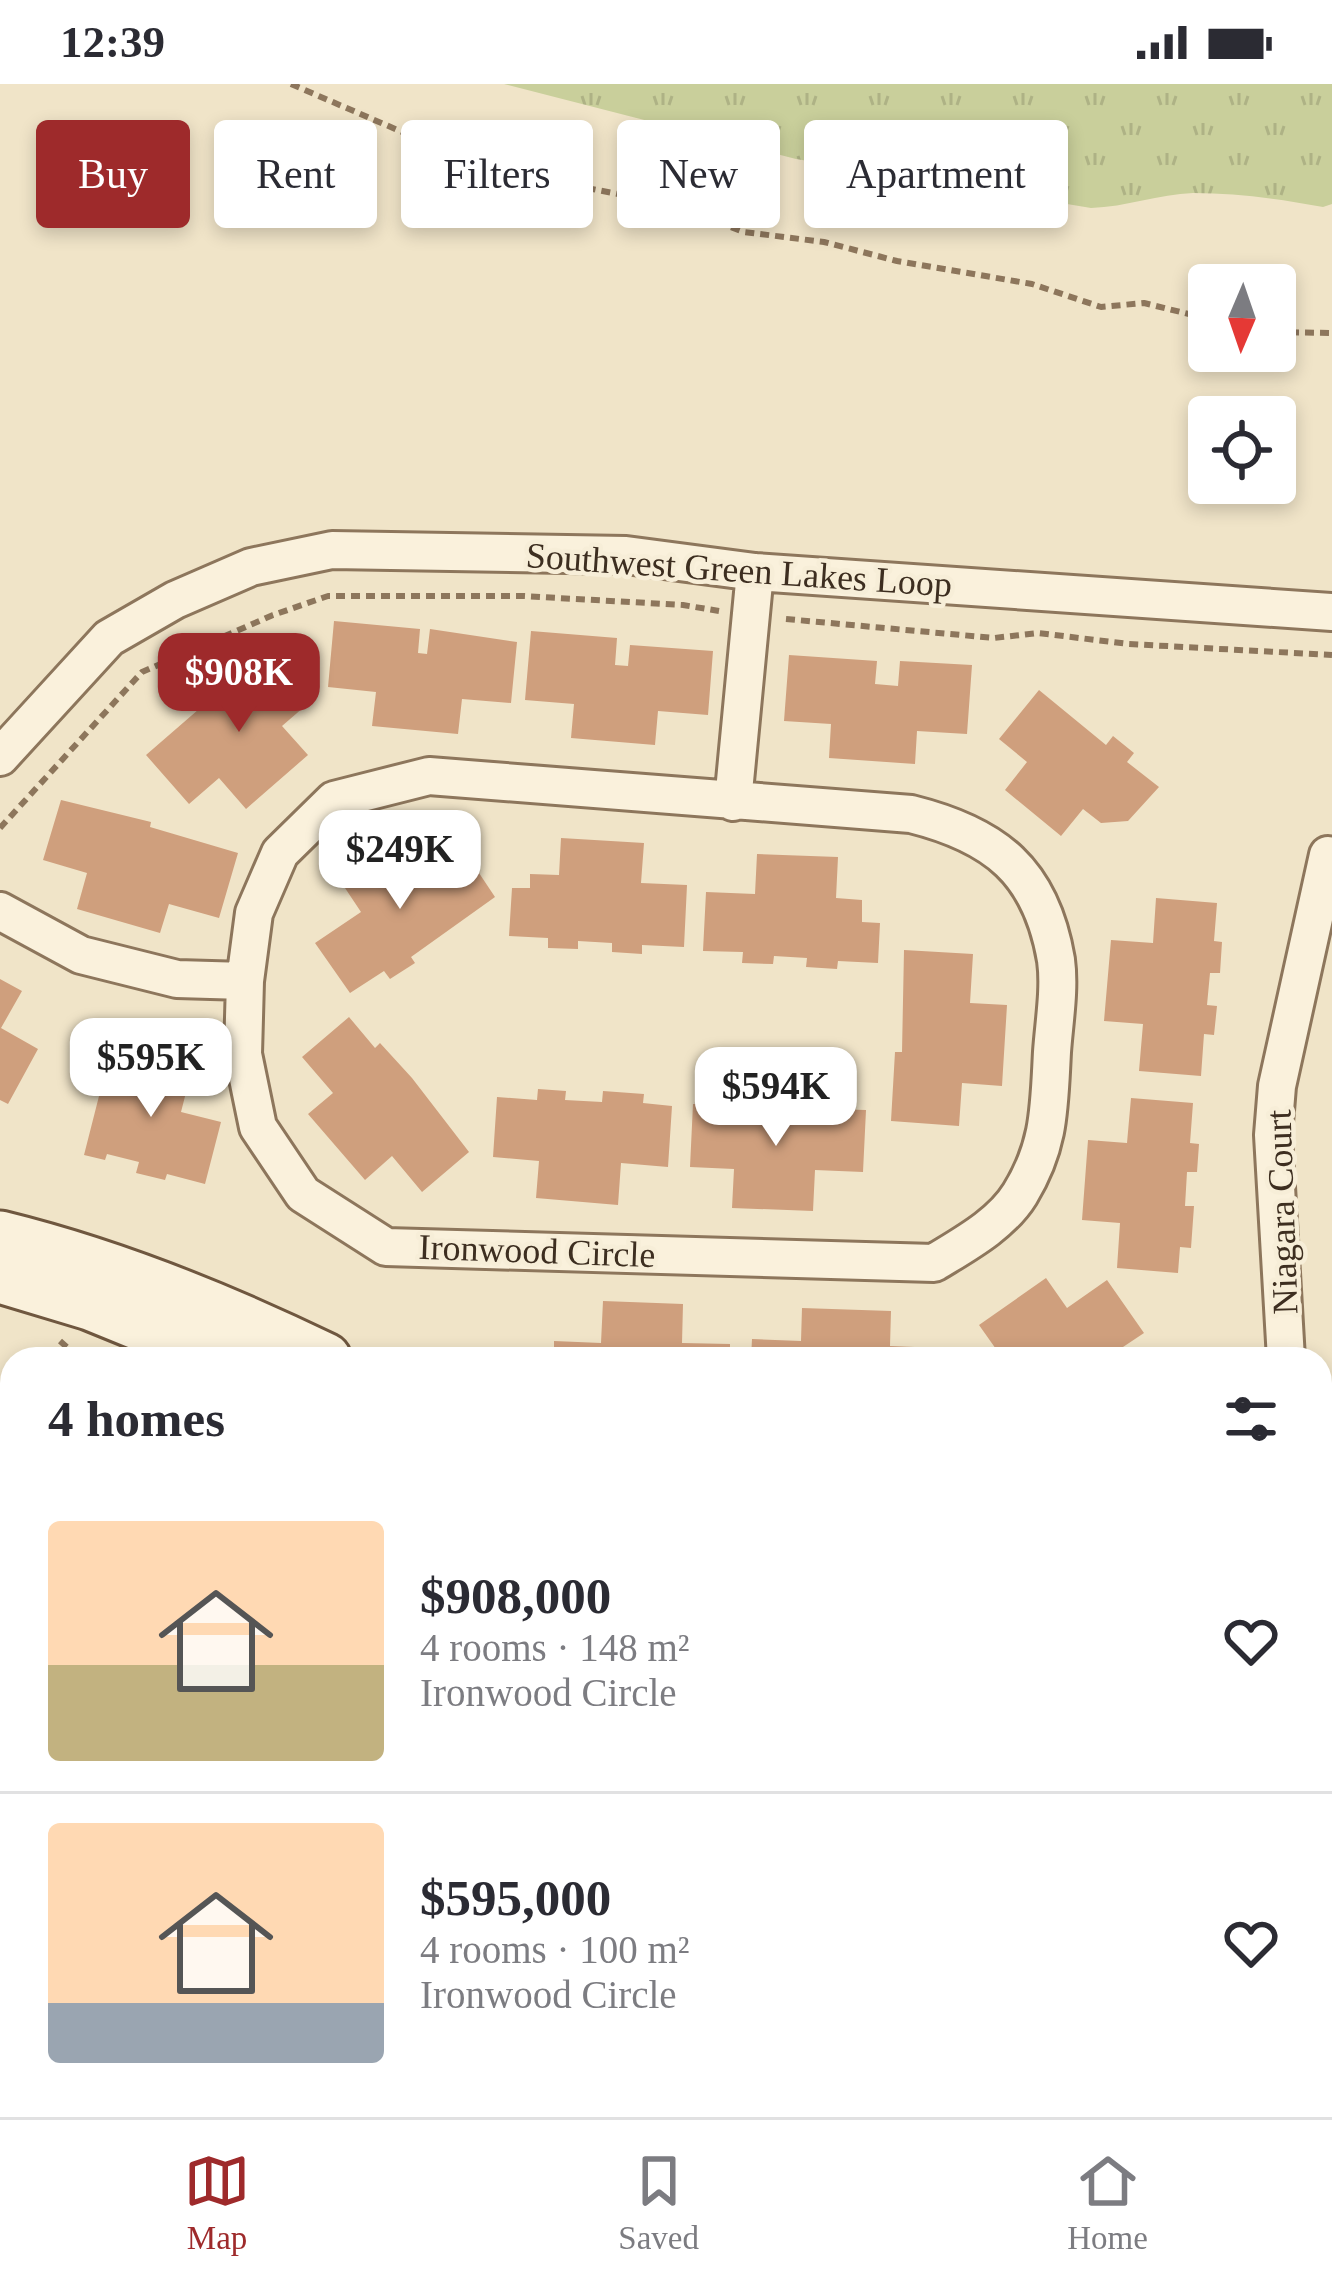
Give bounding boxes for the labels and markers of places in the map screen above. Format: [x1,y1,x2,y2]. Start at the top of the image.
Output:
pin: $908K [155,633,323,735]
pin: $249K [316,810,484,912]
pin: $595K [67,1018,235,1120]
pin: $594K [692,1047,860,1149]

